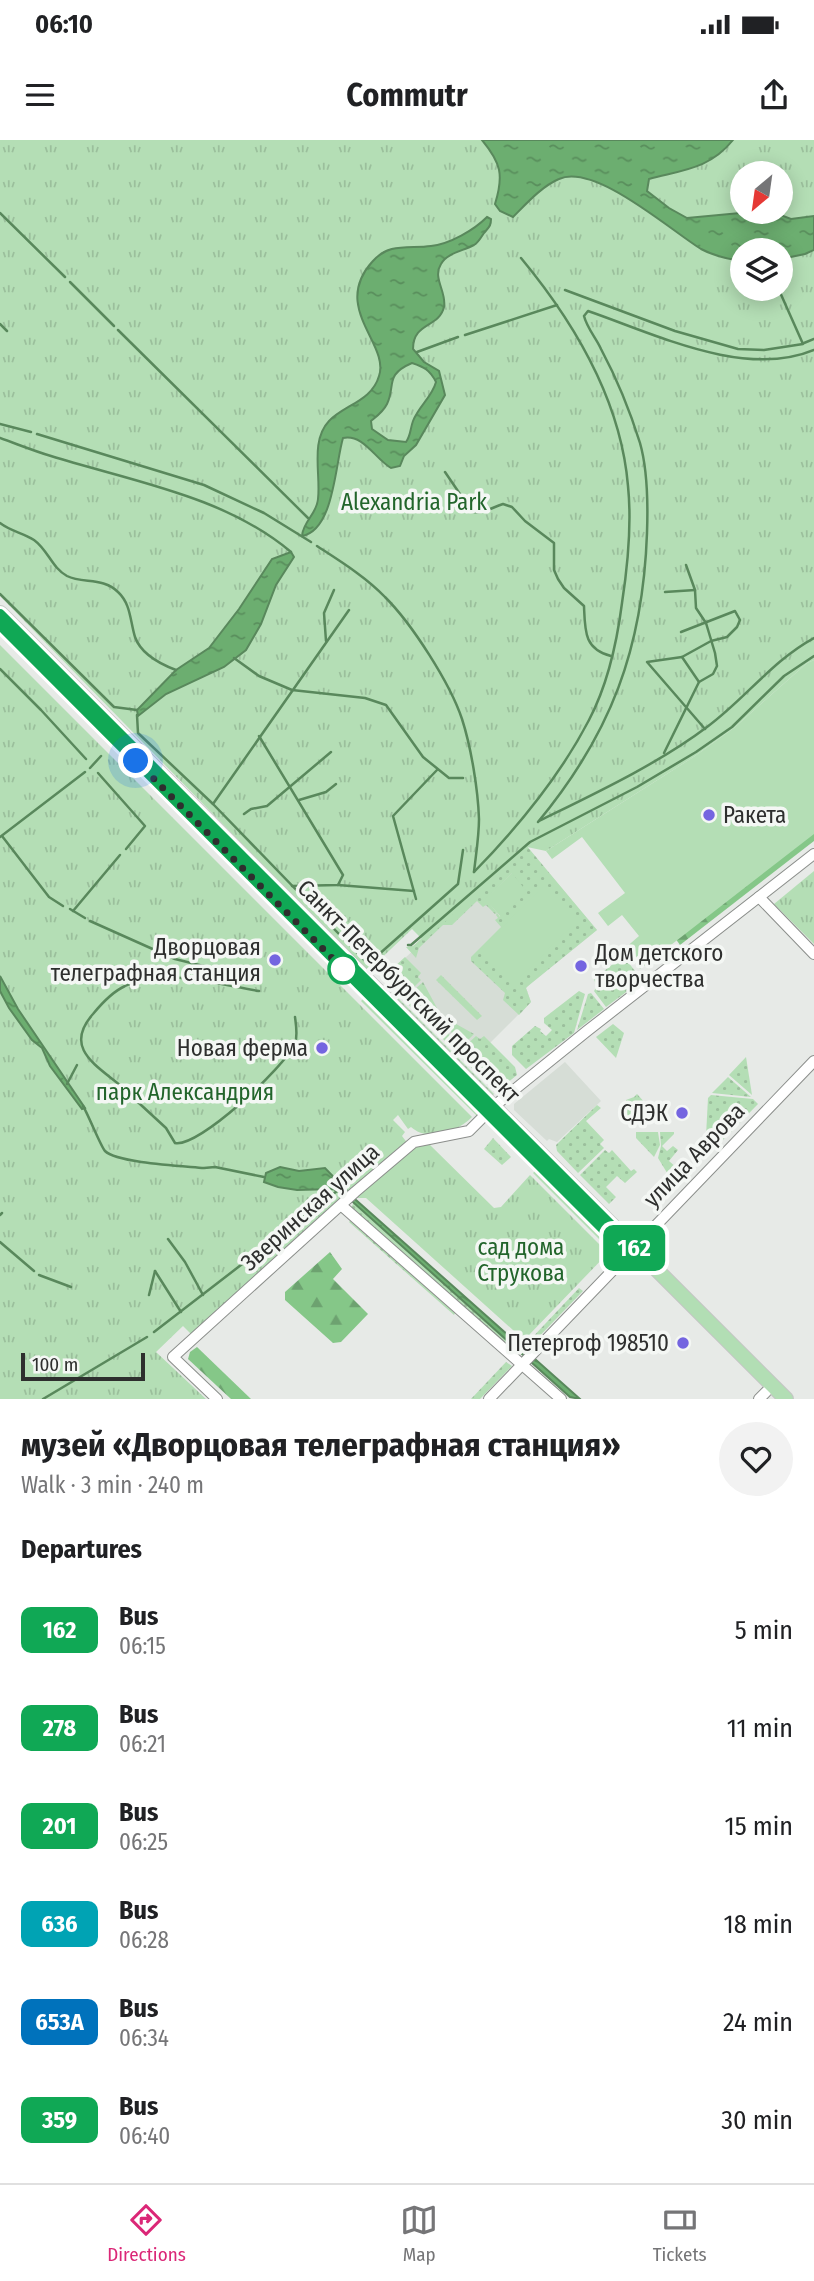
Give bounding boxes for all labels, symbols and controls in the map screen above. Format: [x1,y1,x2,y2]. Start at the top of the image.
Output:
text: 06:10 [35,9,93,40]
icon: menu [21,76,59,114]
text: Commutr [346,76,468,114]
icon: share [755,76,793,114]
north arrow [730,161,793,224]
map controls [730,161,793,301]
button: layers [730,238,793,301]
park label: Alexandria Park [341,488,487,516]
your location [118,743,153,778]
place label: Ракета [723,801,786,829]
marker: Ракета [701,807,717,823]
street label: Санкт-Петербургский проспект [292,874,527,1109]
place label: Дворцовая телеграфная станция [51,933,261,987]
place label: Дом детского творчества [594,939,723,993]
marker: Дворцовая телеграфная станция [267,952,283,968]
unlabelled marker [328,954,358,984]
marker: Дом детского творчества [573,958,589,974]
place label: Новая ферма [177,1034,308,1062]
marker: Новая ферма [314,1040,330,1056]
park label: парк Александрия [96,1078,274,1106]
street label: улица Аврова [638,1097,750,1213]
place label: СДЭК [620,1099,669,1127]
marker: СДЭК [674,1105,690,1121]
street label: Зверинская улица [235,1138,385,1276]
line badge: 162 [594,1225,674,1271]
park label: сад дома Струкова [477,1233,565,1287]
text: 162 [617,1234,651,1262]
place label: Петергоф 198510 [507,1329,669,1357]
marker: Петергоф 198510 [675,1335,691,1351]
scale bar [21,1350,145,1382]
text: 100 m [32,1353,78,1376]
button: heart [719,1422,793,1496]
text: музей «Дворцовая телеграфная станция» [21,1425,621,1465]
text: Walk · 3 min · 240 m [21,1471,204,1499]
text: Departures [21,1534,142,1565]
text: Bus [119,1601,158,1632]
text: 5 min [735,1615,793,1646]
text: 162 [43,1616,76,1644]
text: 06:15 [119,1632,166,1660]
text: Bus [119,1699,158,1730]
text: 11 min [727,1713,793,1744]
text: 278 [43,1714,76,1742]
text: 06:21 [119,1730,166,1758]
text: Bus [119,1797,158,1828]
text: 15 min [725,1811,793,1842]
text: 201 [43,1812,76,1840]
text: 06:25 [119,1828,168,1856]
text: Bus [119,1895,158,1926]
text: 18 min [724,1909,793,1940]
text: 636 [41,1910,78,1938]
text: 06:28 [119,1926,169,1954]
text: Bus [119,1993,158,2024]
text: 24 min [723,2007,793,2038]
text: 653А [35,2008,84,2036]
text: 06:34 [119,2024,169,2052]
text: Bus [119,2091,158,2122]
text: 30 min [721,2105,793,2136]
text: 359 [42,2106,77,2134]
text: 06:40 [119,2122,170,2150]
tab: Directions [107,2201,186,2266]
tab: Map [400,2201,438,2266]
tab: Tickets [653,2201,707,2266]

